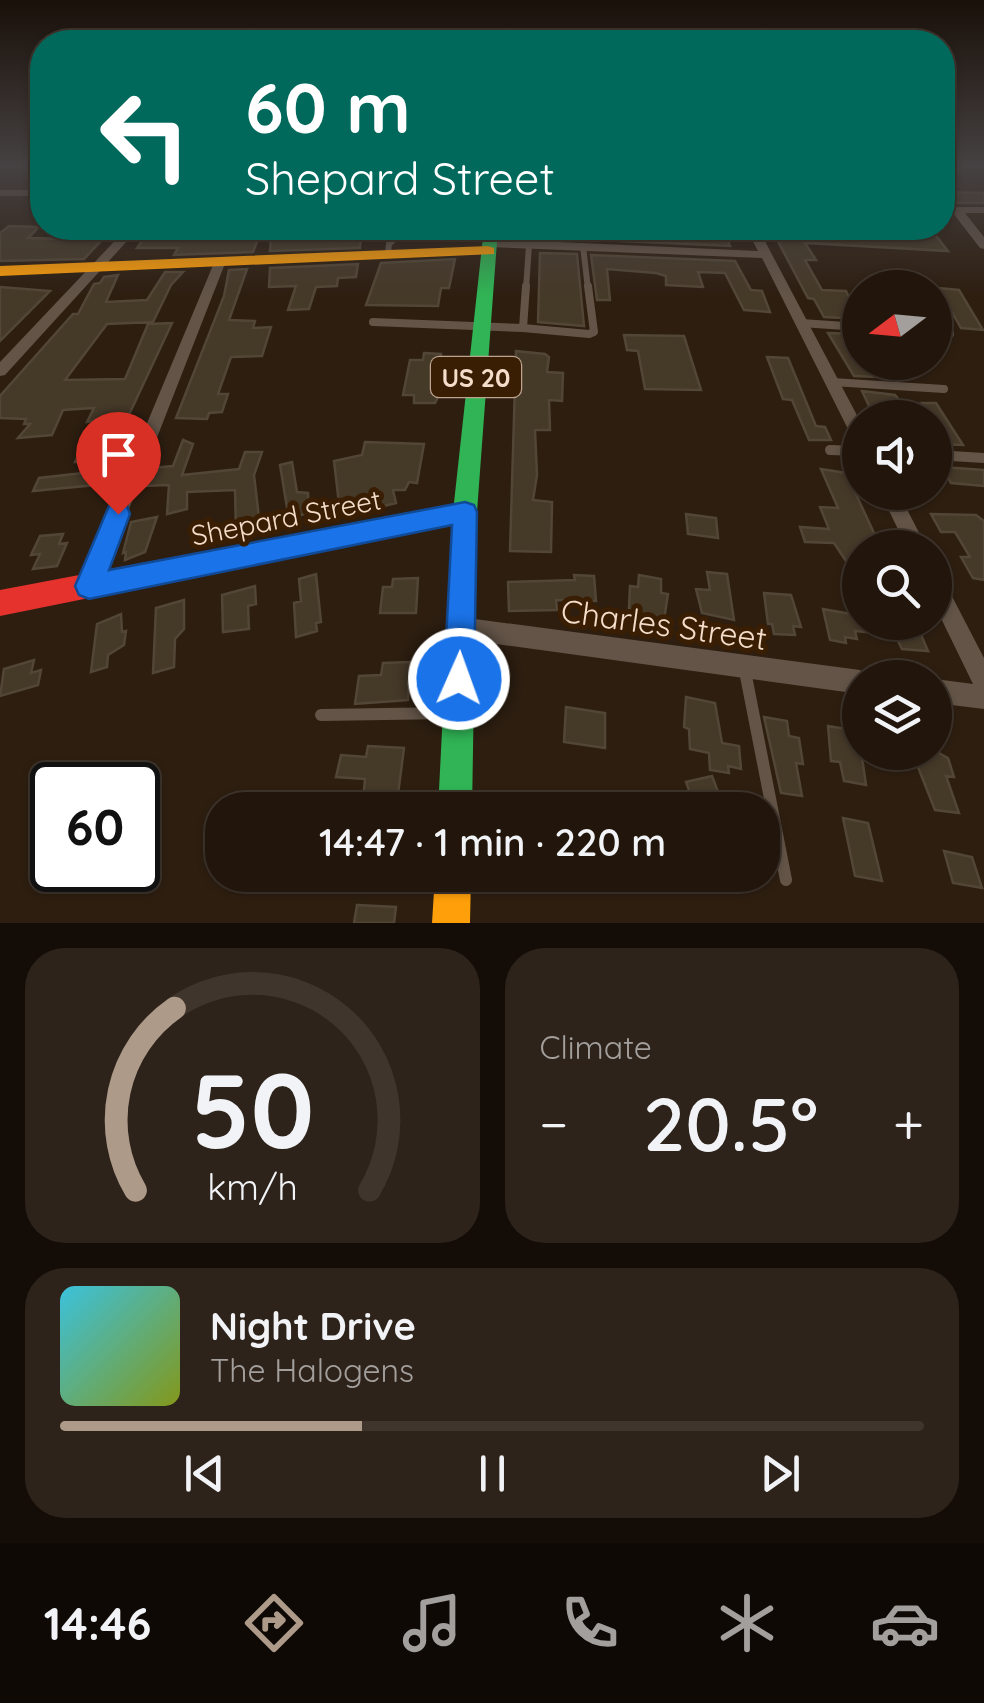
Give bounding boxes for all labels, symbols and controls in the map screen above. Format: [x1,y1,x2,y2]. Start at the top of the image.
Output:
text: 60 m [245,63,411,151]
icon: left [80,70,210,200]
text: Shepard Street [245,150,555,206]
north arrow [842,270,952,380]
map controls [842,270,952,770]
road number: US 20 [431,357,521,397]
button: sound [842,400,952,510]
pin [76,412,161,515]
icon: arrive [91,427,146,482]
street label: Shepard Street [188,481,384,553]
button: search [842,530,952,640]
street label: Charles Street [559,590,769,658]
position arrow [407,627,511,731]
button: layers [842,660,952,770]
speed limit sign: 60 [30,762,160,892]
text: 14:47 · 1 min · 220 m [319,818,666,866]
text: Climate [540,1027,652,1067]
text: 50 [190,1044,314,1174]
text: 20.5° [643,1076,818,1170]
text: − [540,1089,568,1158]
text: + [893,1089,924,1158]
text: km/h [207,1164,298,1209]
text: Night Drive [210,1302,416,1350]
text: The Halogens [210,1350,414,1390]
icon: previous [177,1446,232,1501]
icon: pause [465,1446,520,1501]
icon: next [753,1446,808,1501]
icon: directions [239,1588,309,1658]
icon: music [397,1588,467,1658]
icon: phone [555,1588,625,1658]
icon: climate [712,1588,782,1658]
icon: car [870,1588,940,1658]
text: 14:46 [44,1595,151,1651]

